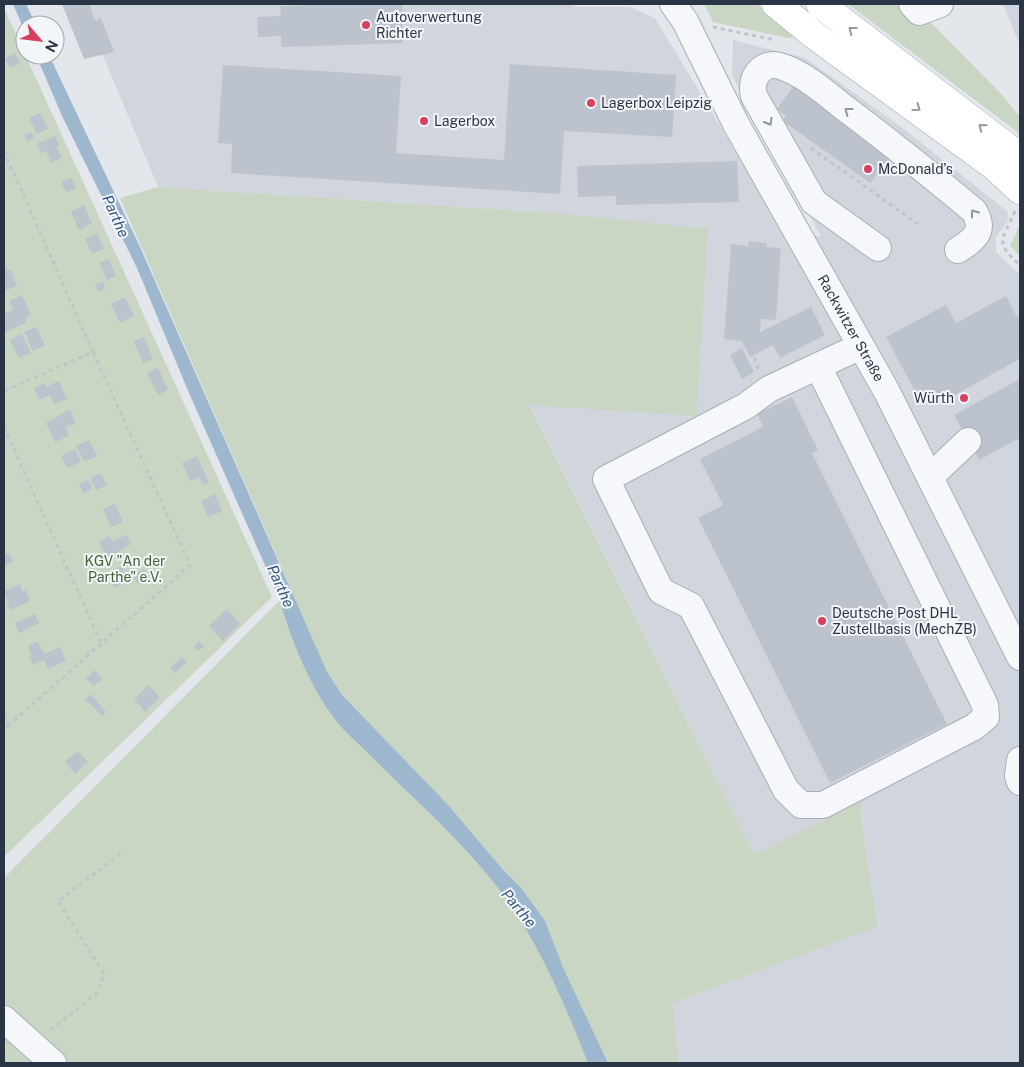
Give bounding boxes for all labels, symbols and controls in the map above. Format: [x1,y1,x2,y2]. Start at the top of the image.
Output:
place label: Autoverwertung Richter [376,9,482,41]
north arrow [15,15,65,65]
marker: Autoverwertung Richter [360,19,372,31]
one-way arrow [849,27,858,35]
text: N [42,38,61,55]
place label: Lagerbox Leipzig [601,95,712,111]
marker: Lagerbox Leipzig [585,97,597,109]
one-way arrow [911,103,920,111]
one-way arrow [845,108,854,117]
place label: Lagerbox [434,113,495,129]
marker: Lagerbox [418,115,430,127]
one-way arrow [762,117,772,126]
one-way arrow [979,124,988,132]
place label: McDonald's [878,161,953,177]
marker: McDonald's [862,163,874,175]
water label: Parthe [99,192,133,240]
one-way arrow [971,210,980,219]
street label: Rackwitzer Straße [815,272,887,384]
place label: Würth [914,390,954,406]
marker: Würth [958,392,970,404]
park label: KGV "An der Parthe" e.V. [84,553,166,585]
water label: Parthe [264,562,298,610]
place label: Deutsche Post DHL Zustellbasis (MechZB) [832,605,977,637]
marker: Deutsche Post DHL Zustellbasis (MechZB) [816,615,828,627]
water label: Parthe [498,885,540,931]

